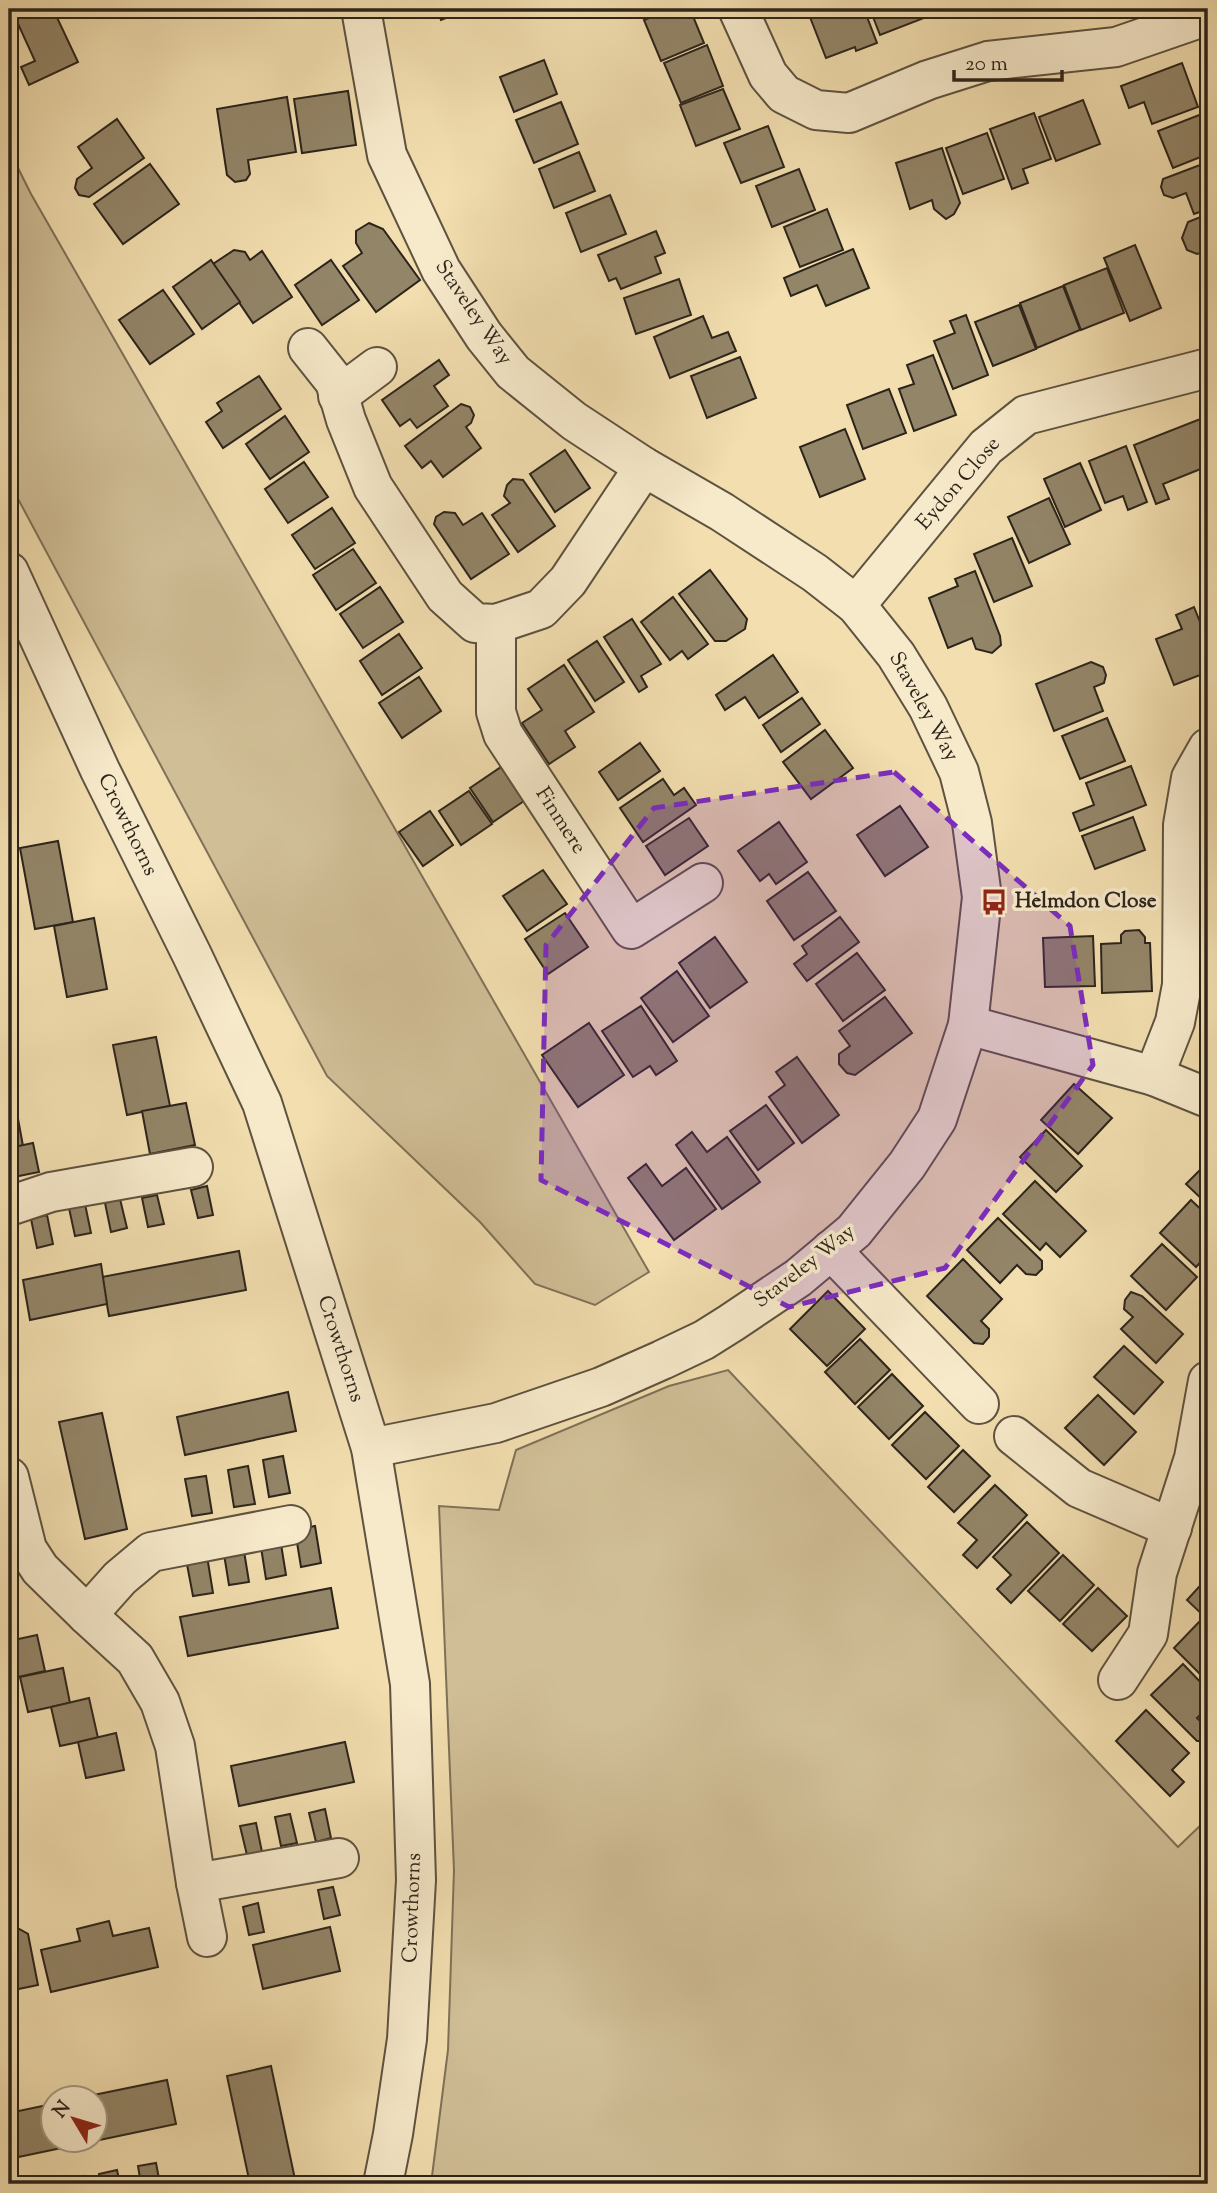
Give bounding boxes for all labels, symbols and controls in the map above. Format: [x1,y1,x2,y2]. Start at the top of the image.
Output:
scale bar [954,38,1063,82]
text: 20 m [965,50,1008,80]
street label: Staveley Way [427,254,520,372]
street label: Eydon Close [910,431,1008,537]
street label: Staveley Way [881,647,966,768]
street label: Crowthorns [89,769,165,881]
street label: Finmere [527,782,593,860]
bus stop icon: Helmdon Close [979,887,1009,917]
place label: Helmdon Close [1015,887,1157,917]
street label: Staveley Way [748,1218,862,1316]
street label: Crowthorns [309,1292,371,1406]
street label: Crowthorns [396,1852,430,1964]
north arrow [38,2084,108,2154]
text: N [47,2096,78,2124]

